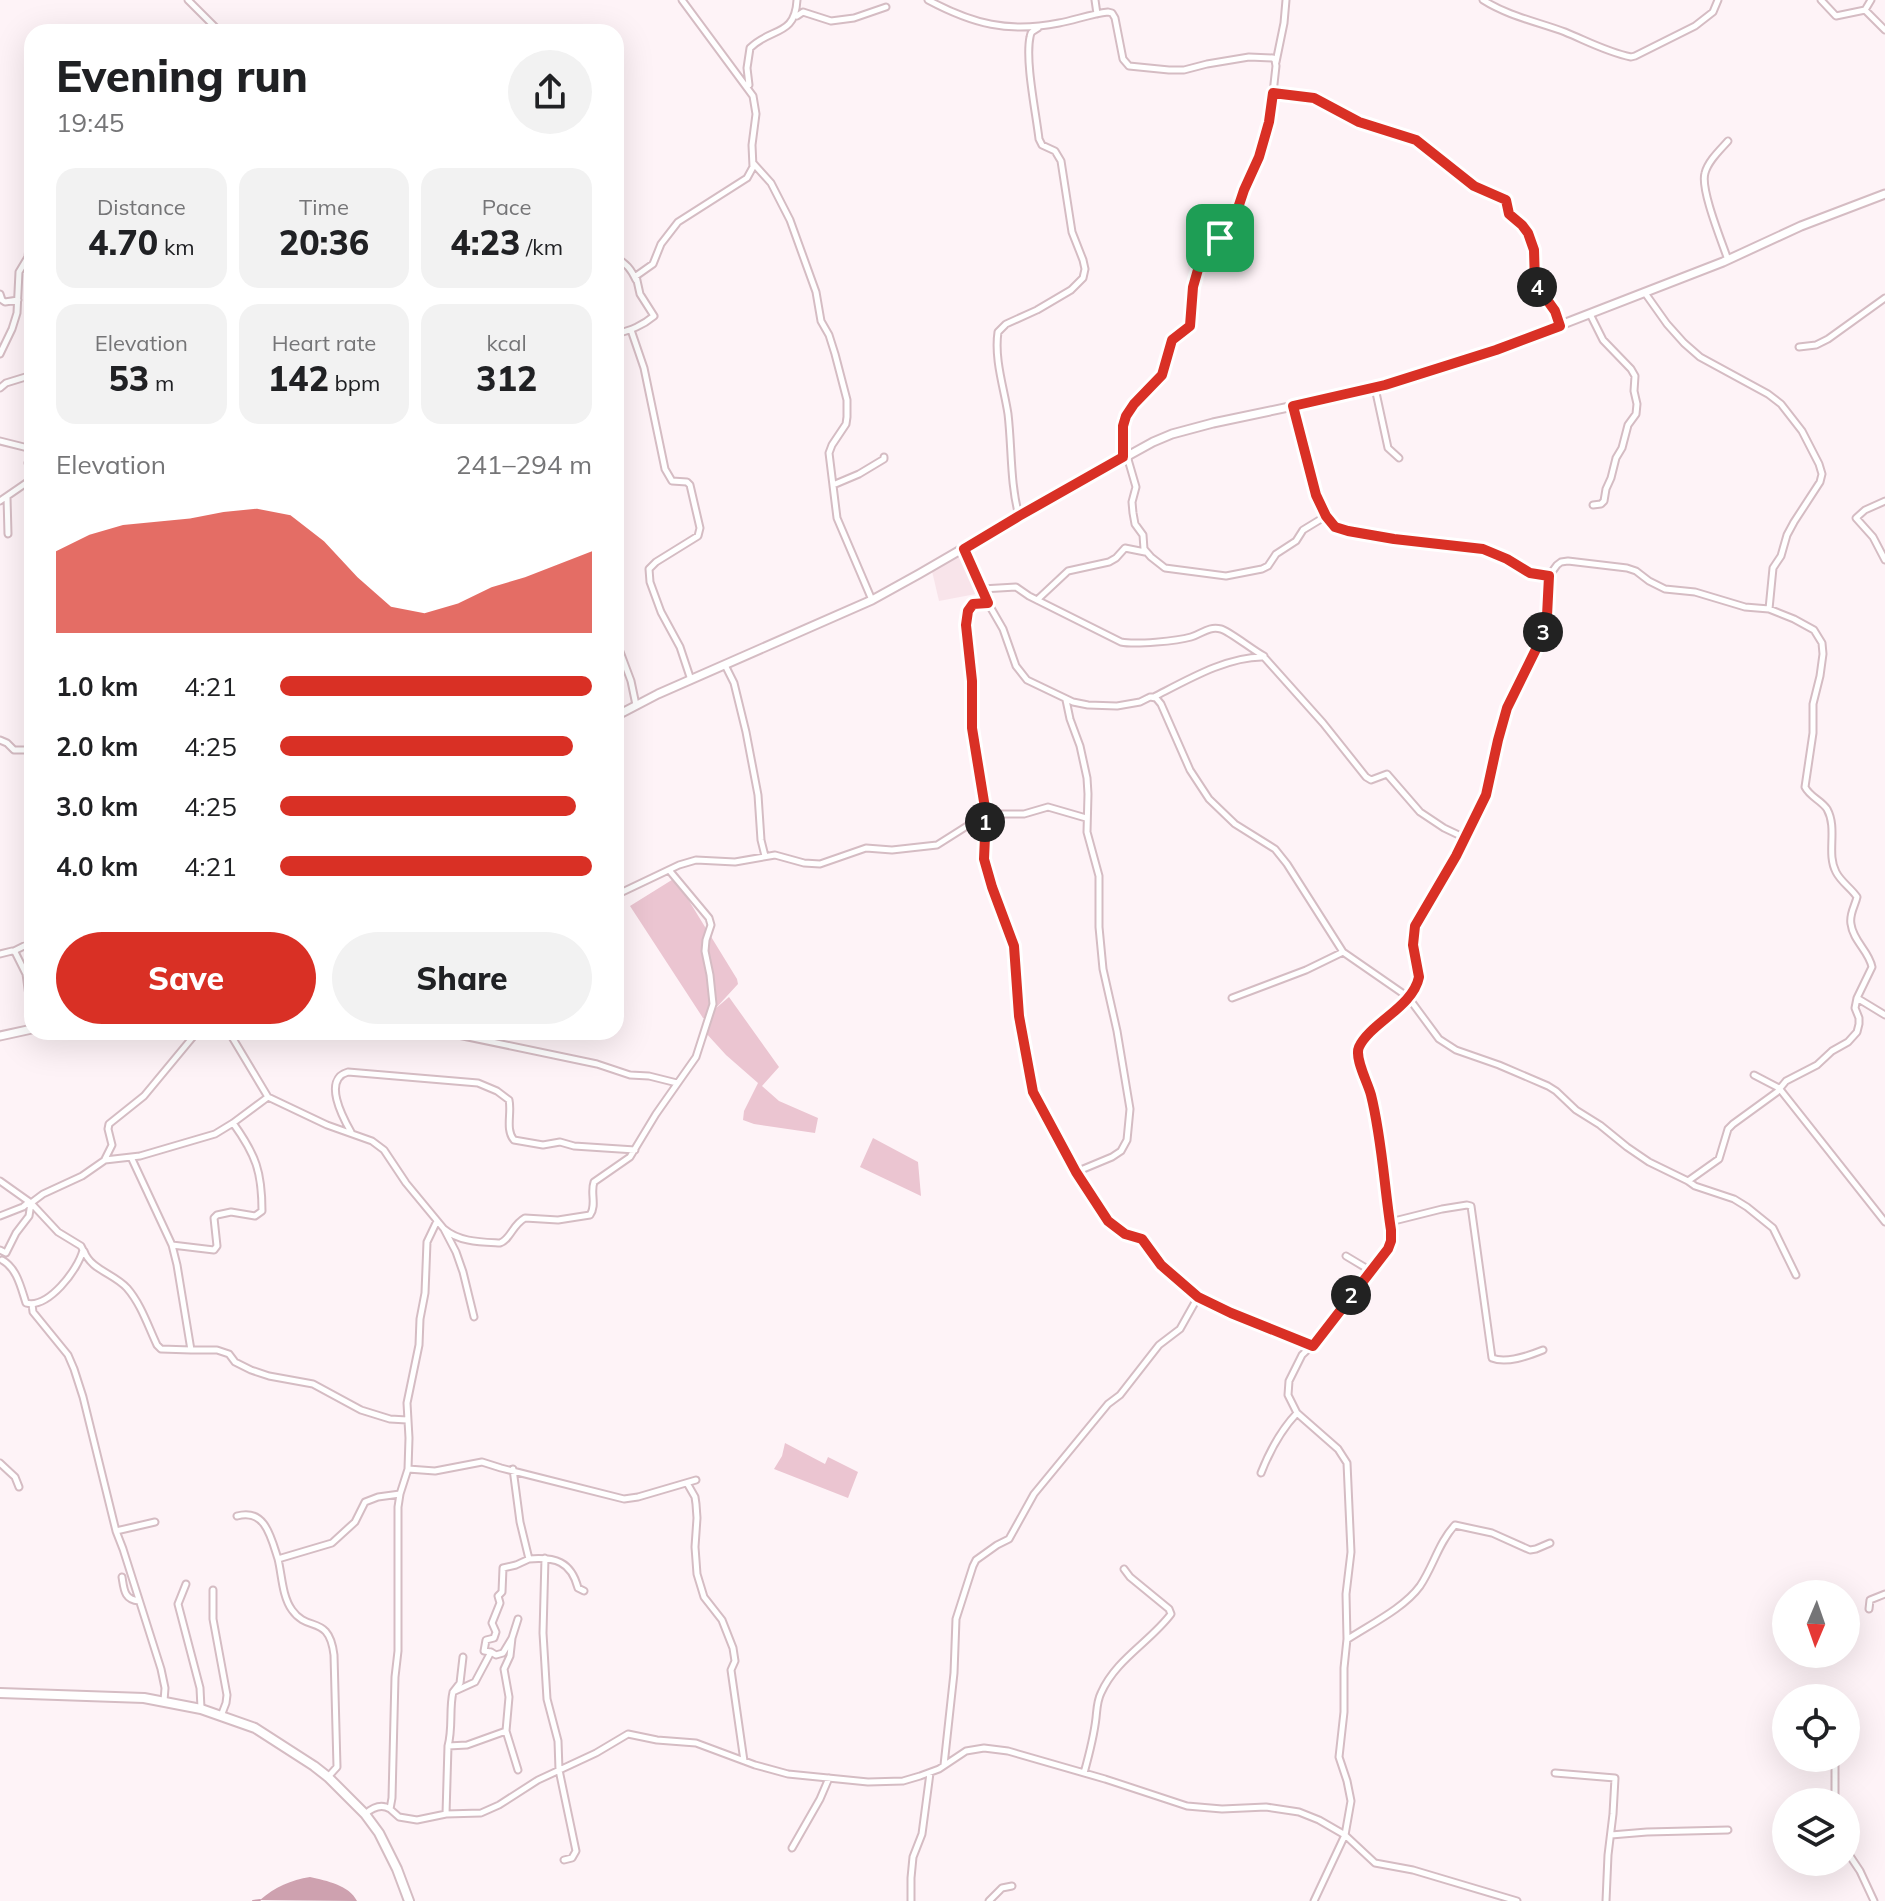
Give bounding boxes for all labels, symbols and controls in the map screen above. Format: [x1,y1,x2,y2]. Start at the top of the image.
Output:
text: Evening run [56,48,308,103]
button: share [508,50,592,134]
text: 19:45 [56,106,124,139]
text: Distance [97,193,186,221]
text: Time [299,193,349,221]
text: Pace [482,193,531,221]
pin [1186,204,1254,272]
icon: arrive [1198,216,1242,260]
text: 4.70 [88,221,158,264]
text: 20:36 [279,221,369,264]
text: 4:23 [450,221,520,264]
text: km [158,233,195,261]
text: /km [520,233,563,261]
pin: 4 [1517,267,1557,307]
text: 4 [1530,273,1544,301]
text: Elevation [95,329,188,357]
text: Heart rate [272,329,376,357]
text: kcal [487,329,527,357]
text: 53 [108,357,149,400]
text: 142 [268,357,329,400]
text: 312 [476,357,537,400]
text: m [149,369,174,397]
text: bpm [329,369,380,397]
text: Elevation [56,448,166,481]
text: 241–294 m [456,448,592,481]
pin: 3 [1523,612,1563,652]
text: 3 [1536,618,1550,646]
text: 1.0 km [56,670,139,703]
text: 4:21 [184,670,237,703]
text: 2.0 km [56,730,139,763]
text: 4:25 [184,730,237,763]
text: 3.0 km [56,790,139,823]
text: 4:25 [184,790,237,823]
pin: 1 [965,802,1005,842]
text: 1 [978,808,992,836]
text: 4.0 km [56,850,139,883]
text: 4:21 [184,850,237,883]
button: Save [56,932,316,1024]
button: Share [332,932,592,1024]
pin: 2 [1331,1275,1371,1315]
text: 2 [1344,1281,1358,1309]
north arrow [1772,1580,1860,1668]
map controls [1772,1580,1860,1876]
button: locate [1772,1684,1860,1772]
button: layers [1772,1788,1860,1876]

